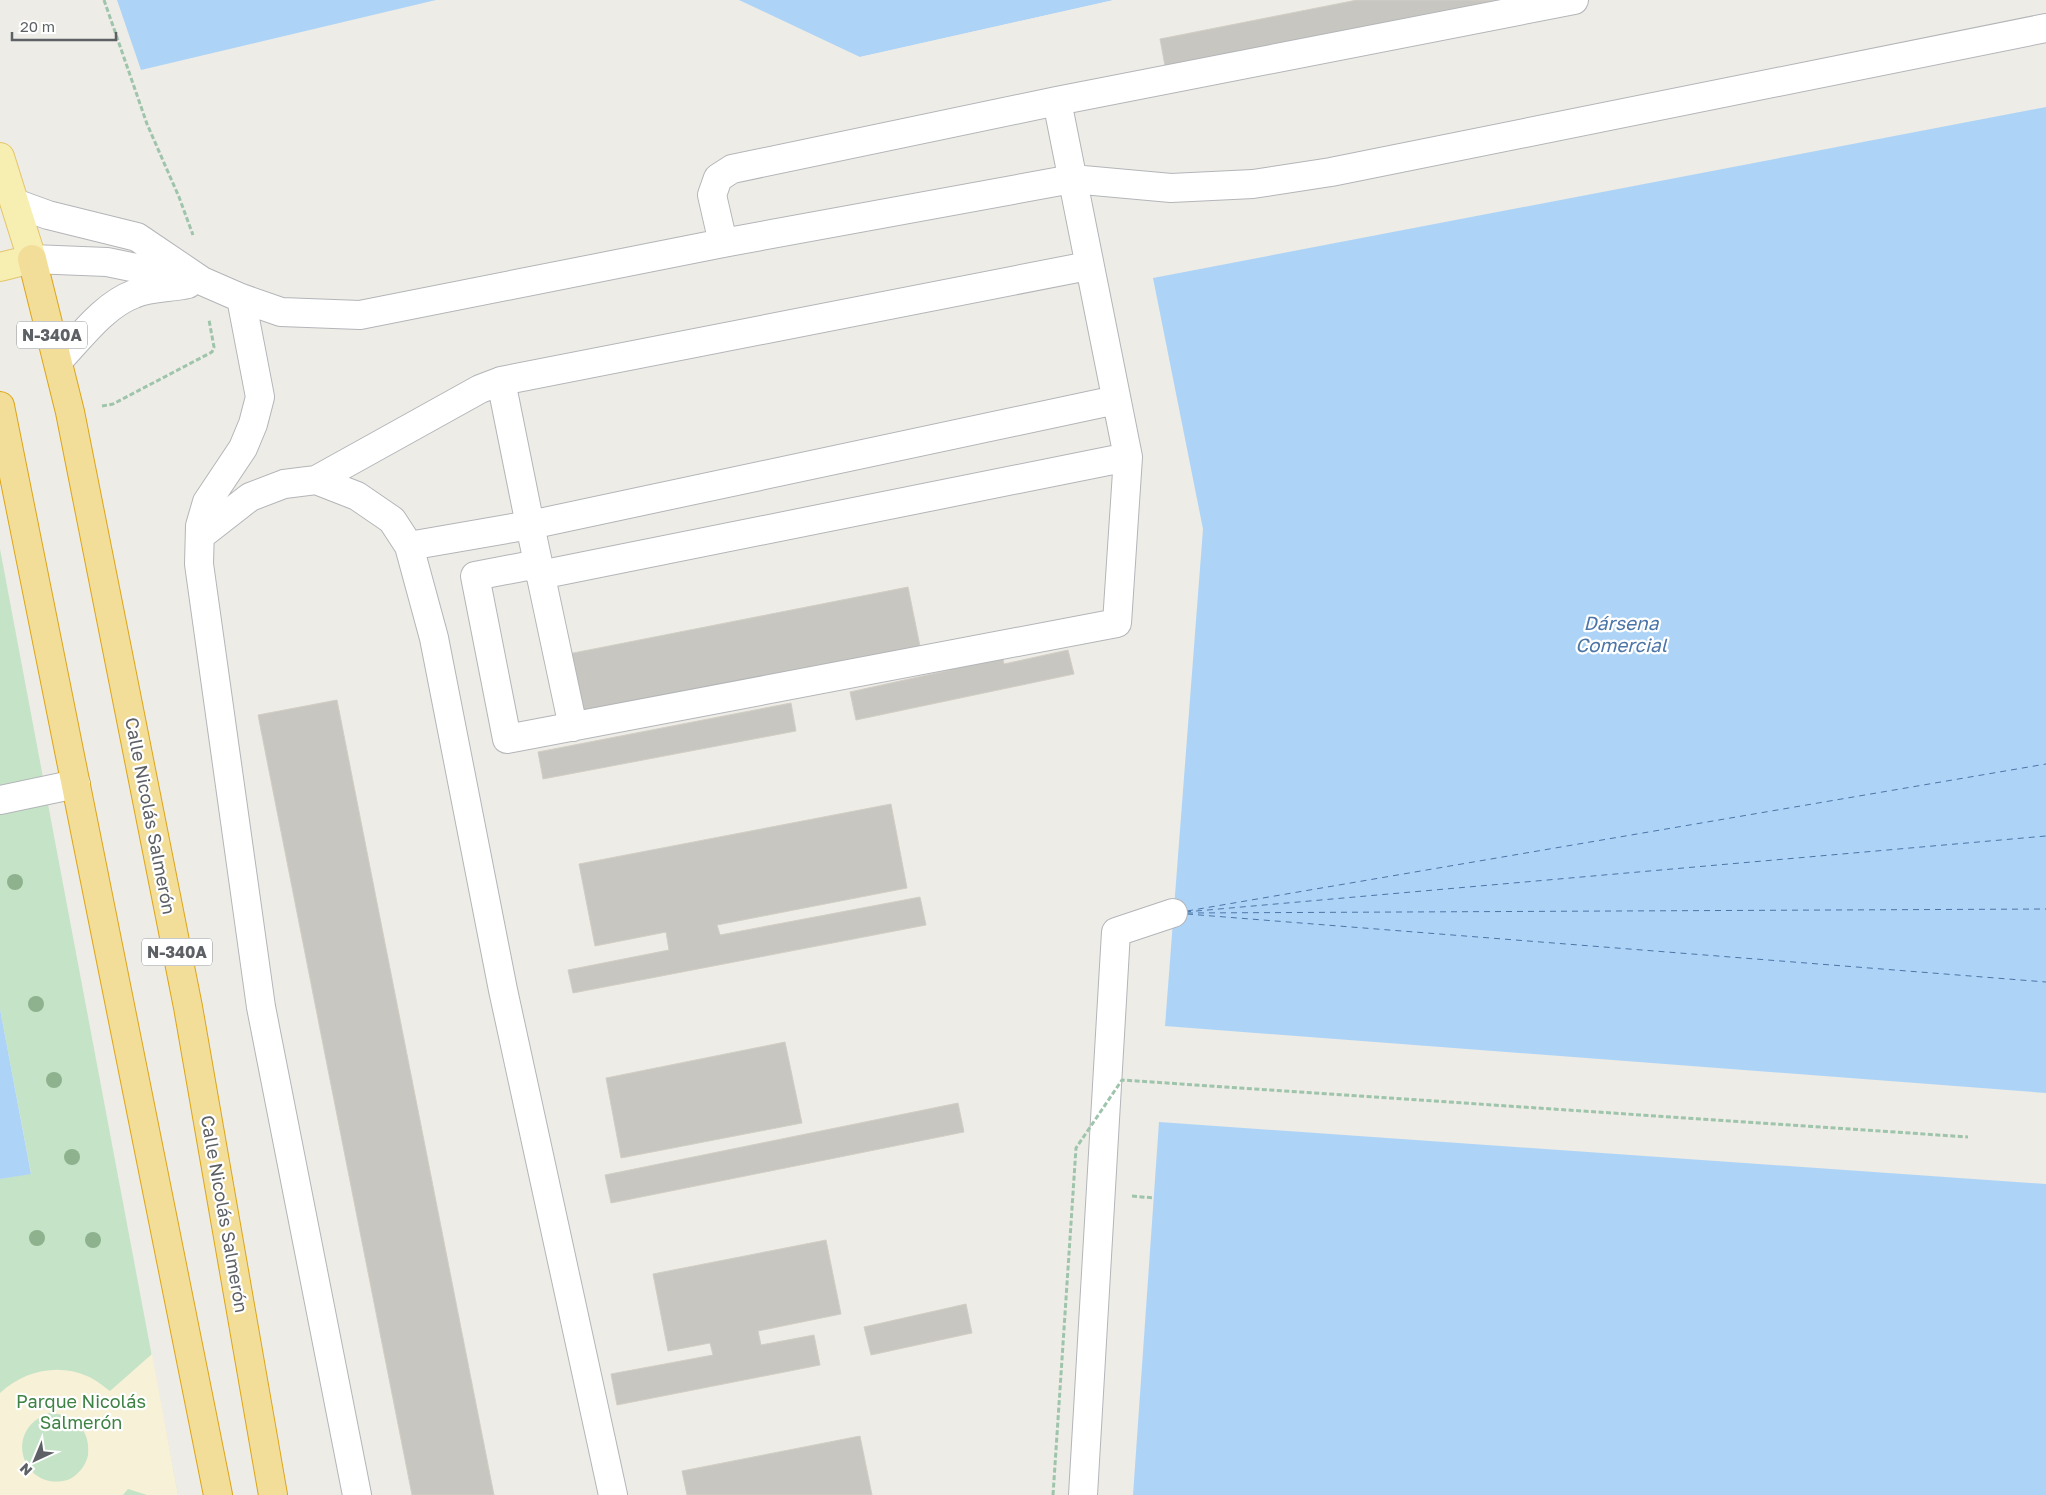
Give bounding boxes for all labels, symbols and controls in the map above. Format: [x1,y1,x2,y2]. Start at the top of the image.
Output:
scale bar [12,10,116,42]
text: 20 m [20,17,55,35]
road number: N-340A [17,322,87,348]
water label: Dársena Comercial [1575,611,1668,656]
street label: Calle Nicolás Salmerón [121,715,181,916]
road number: N-340A [142,939,212,966]
street label: Calle Nicolás Salmerón [197,1113,253,1314]
park label: Parque Nicolás Salmerón [16,1390,146,1433]
north arrow [10,1435,60,1485]
text: N [16,1460,35,1480]

